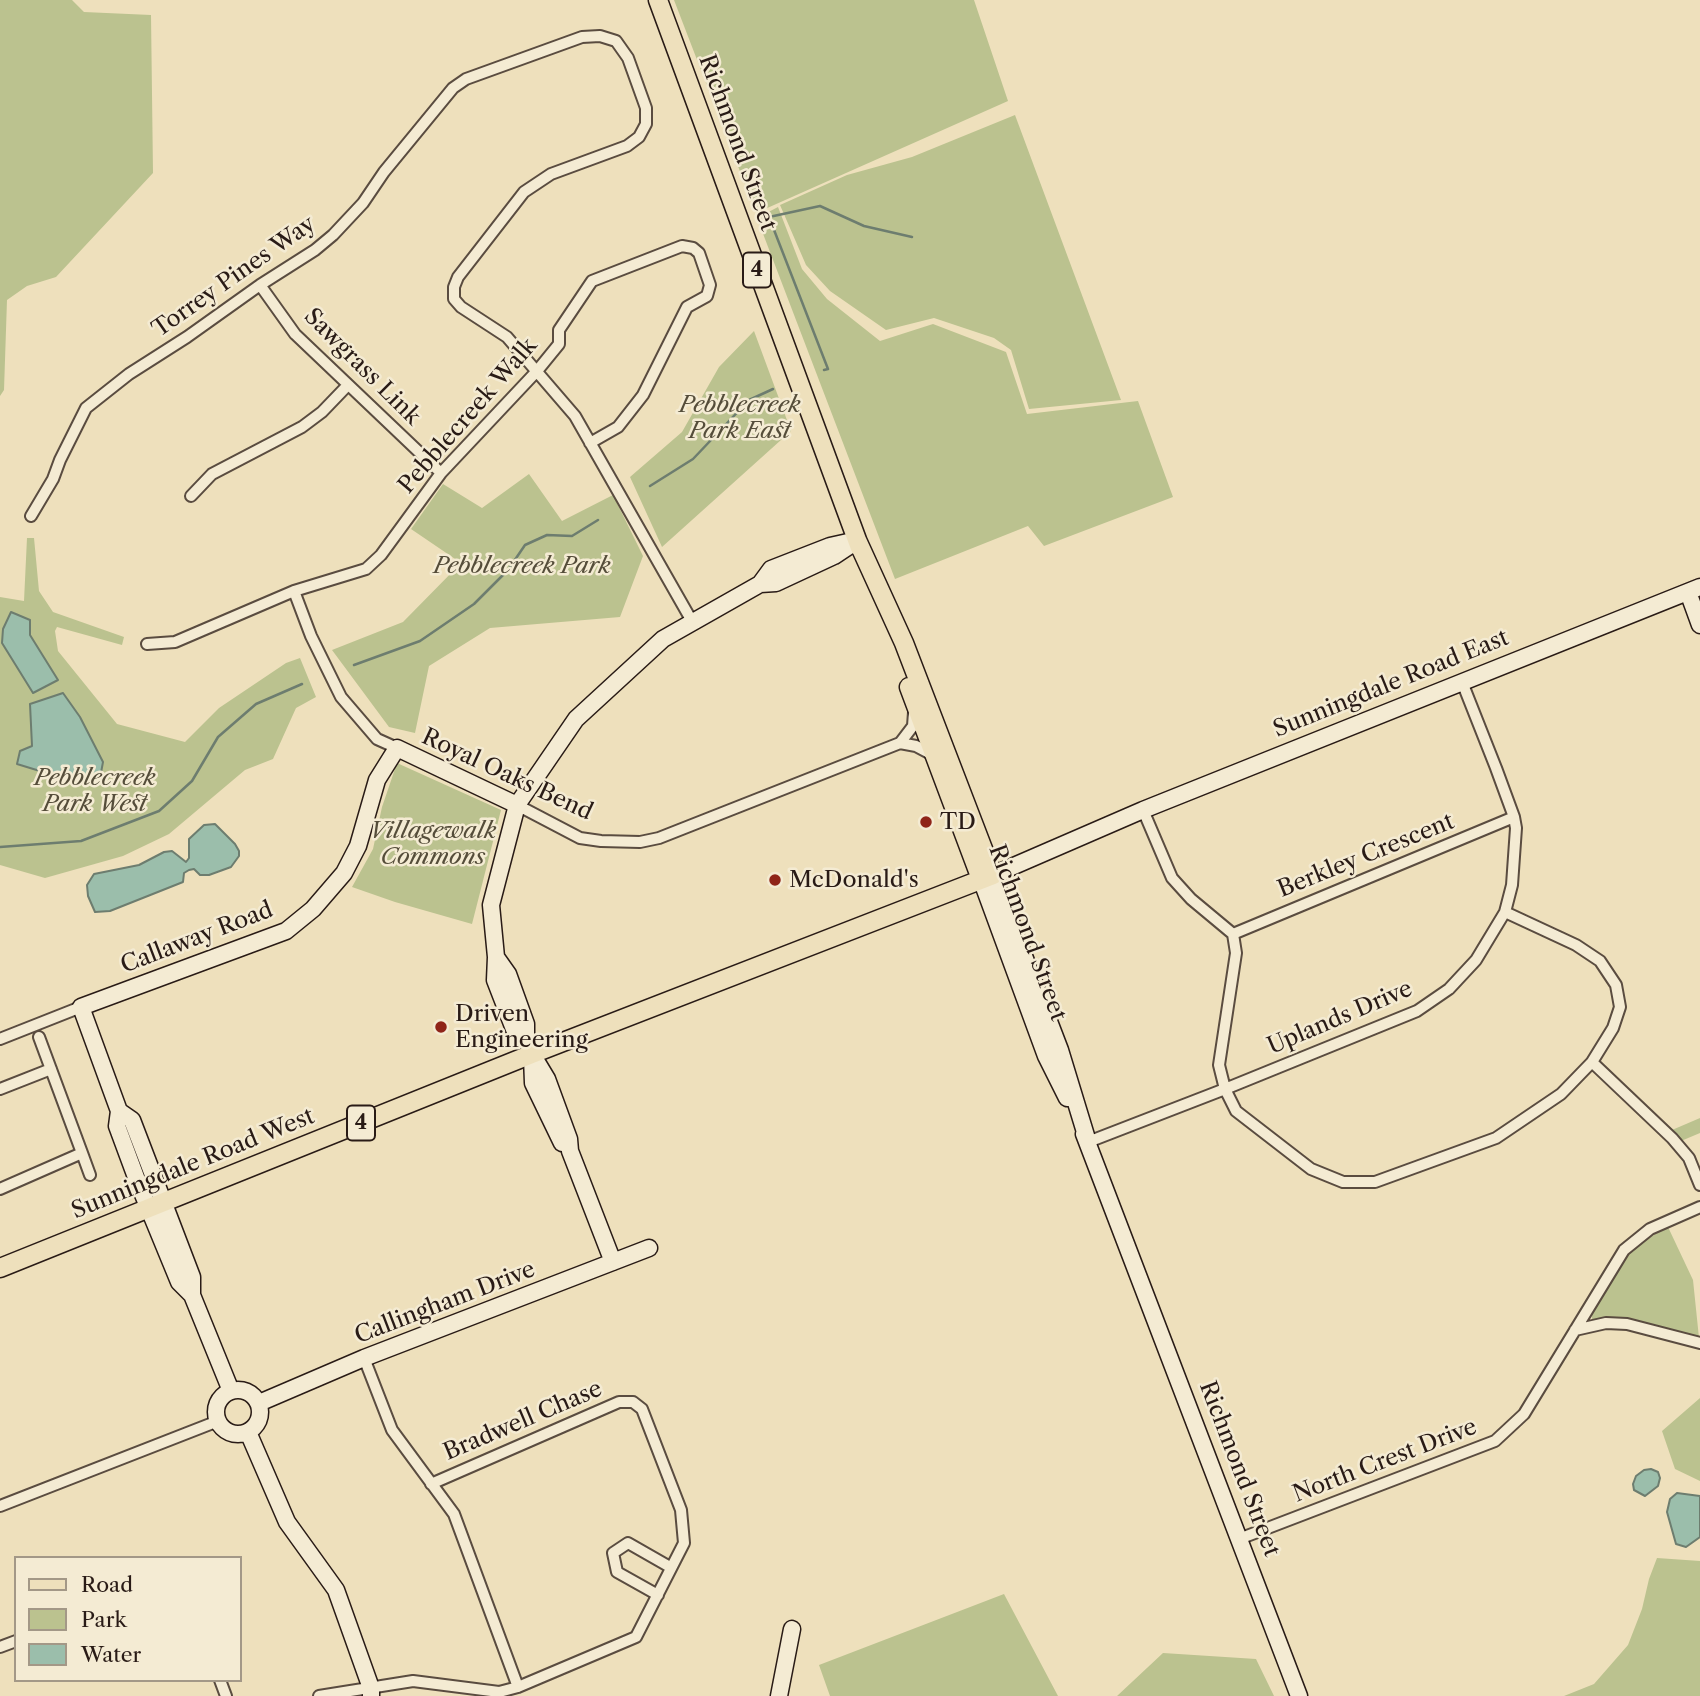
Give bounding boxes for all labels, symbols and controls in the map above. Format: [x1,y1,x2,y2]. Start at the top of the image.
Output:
street label: Richmond Street [692,51,782,235]
street label: Torrey Pines Way [147,210,321,344]
road number: 4 [743,252,771,288]
street label: Sawgrass Link [298,303,426,431]
street label: Pebblecreek Walk [393,333,543,499]
park label: Pebblecreek Park East [679,391,801,445]
park label: Pebblecreek Park [433,552,611,580]
street label: Sunningdale Road East [1269,624,1513,744]
street label: Royal Oaks Bend [417,723,597,827]
park label: Pebblecreek Park West [34,764,156,818]
place label: TD [940,808,976,836]
street label: Berkley Crescent [1274,808,1458,904]
marker: TD [918,814,934,830]
park label: Villagewalk Commons [370,817,496,871]
street label: Richmond Street [982,841,1072,1025]
place label: McDonald's [789,866,919,894]
marker: McDonald's [767,872,783,888]
street label: Callaway Road [117,896,277,980]
street label: Uplands Drive [1263,975,1417,1061]
place label: Driven Engineering [455,1000,588,1054]
marker: Driven Engineering [433,1019,449,1035]
street label: Sunningdale Road West [68,1103,318,1225]
road number: 4 [347,1106,375,1140]
street label: Callingham Drive [351,1256,539,1350]
street label: Bradwell Chase [439,1375,607,1467]
street label: Richmond Street [1193,1377,1285,1561]
street label: North Crest Drive [1289,1413,1481,1509]
legend [14,1556,242,1682]
text: Road [81,1572,133,1597]
text: Park [81,1607,127,1632]
text: Water [81,1642,141,1667]

